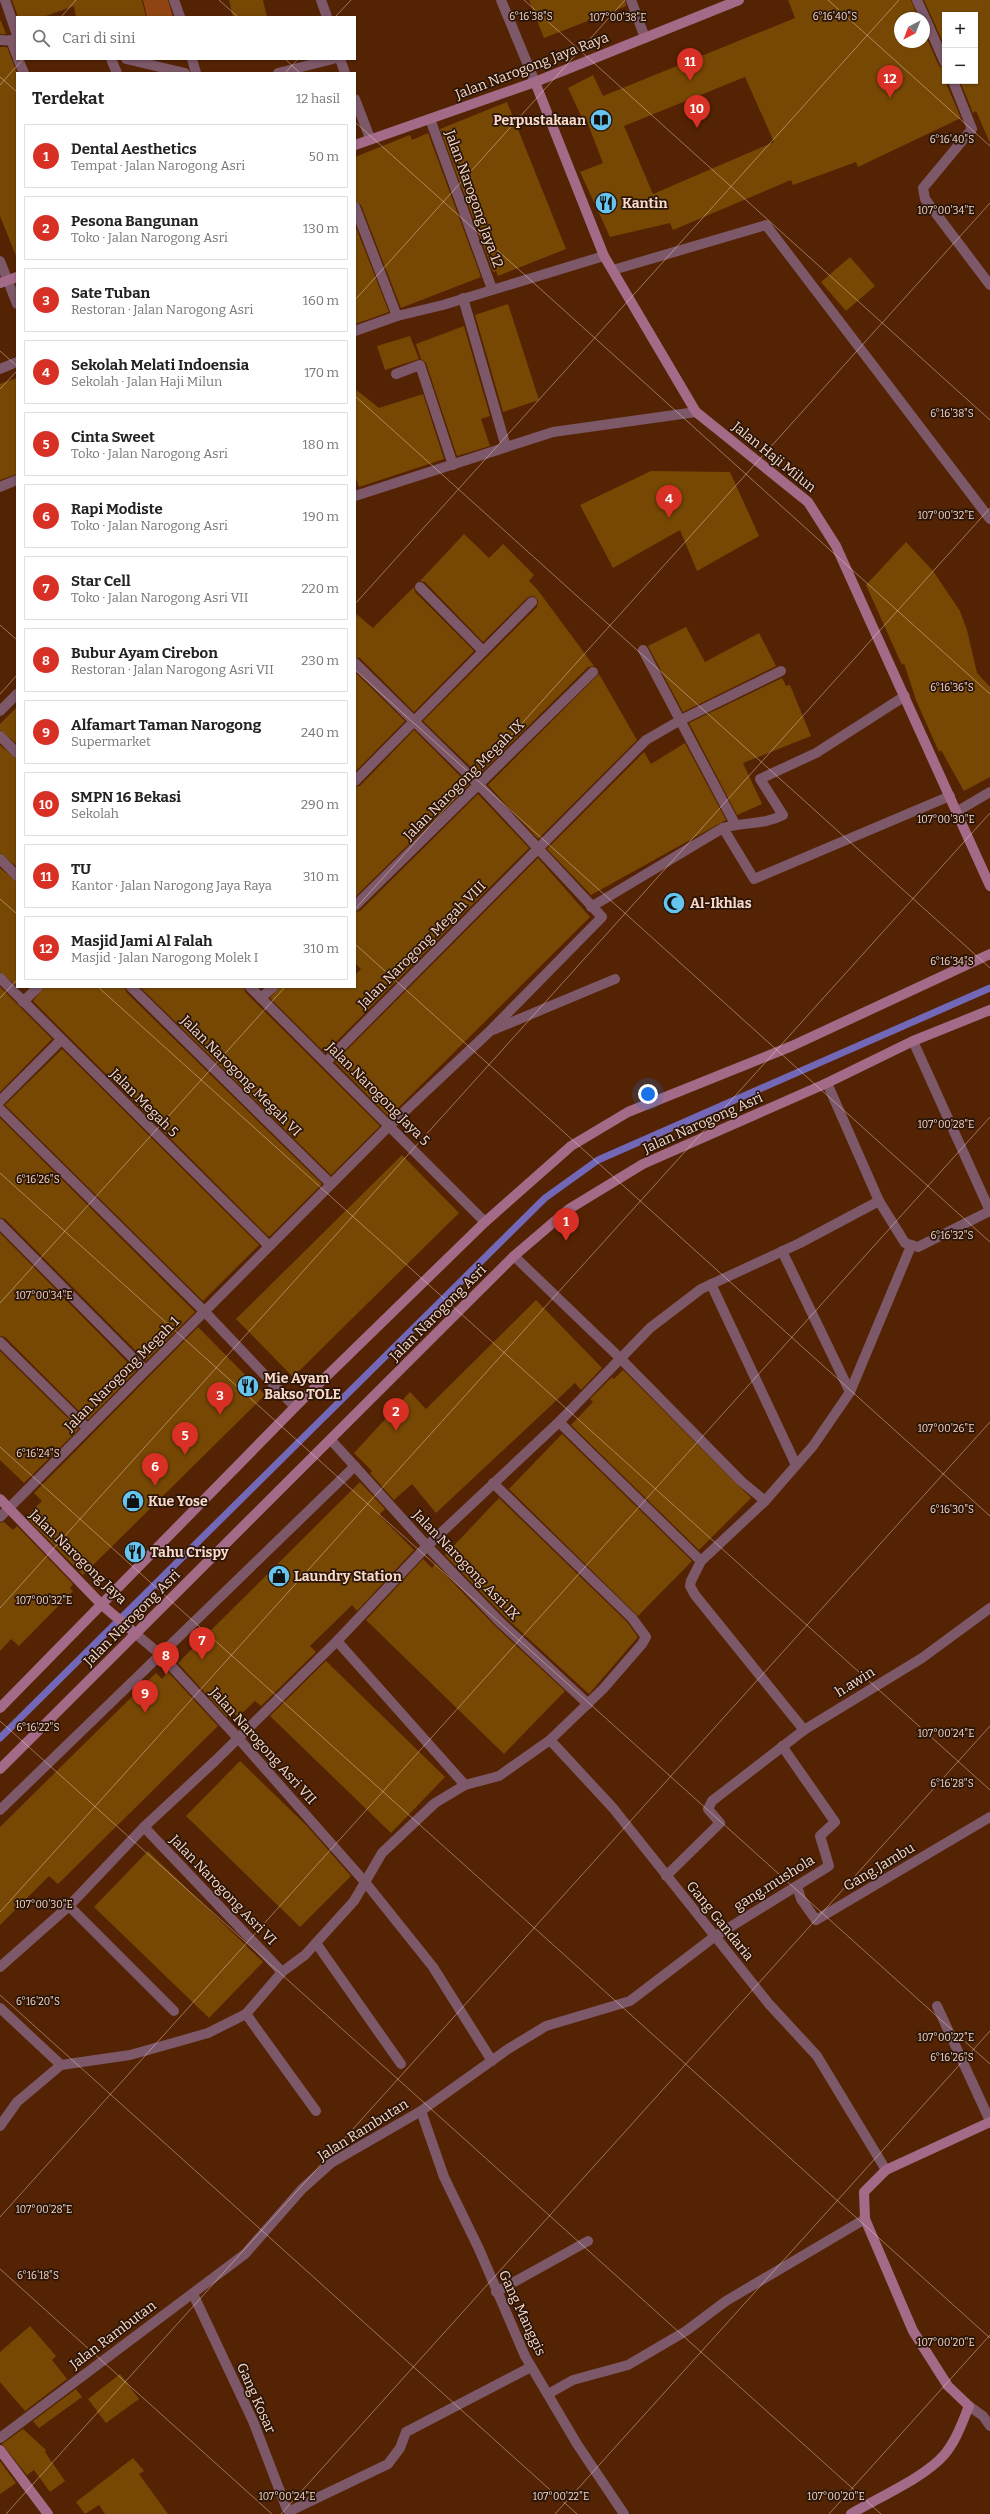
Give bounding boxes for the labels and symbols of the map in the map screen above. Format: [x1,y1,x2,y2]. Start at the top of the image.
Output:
text: 6°16'38"S [509,11,553,23]
text: 6°16'40"S [813,11,857,23]
text: 107°00'38"E [590,12,646,24]
north arrow [894,12,930,48]
street label: Jalan Narogong Jaya Raya [452,29,611,103]
pin: 11 [677,48,703,81]
pin: 12 [877,65,903,98]
pin: 10 [684,95,710,128]
library icon: Perpustakaan [588,107,614,133]
place label: Perpustakaan [493,112,586,129]
street label: Jalan Narogong Jaya 12 [441,127,507,270]
text: 6°16'40"S [930,134,974,146]
restaurant icon: Kantin [593,190,619,216]
place label: Kantin [622,195,668,212]
text: 107°00'34"E [918,205,974,217]
text: 6°16'38"S [930,408,974,420]
street label: Jalan Haji Milun [728,417,819,496]
pin: 4 [656,485,682,518]
text: 107°00'32"E [918,510,974,522]
text: 6°16'36"S [930,682,974,694]
street label: Jalan Narogong Megah IX [399,716,528,845]
text: 107°00'30"E [917,814,975,826]
street label: Jalan Narogong Megah VIII [354,878,489,1013]
mosque icon: Al-Ikhlas [661,890,687,916]
place label: Al-Ikhlas [690,895,752,912]
text: 6°16'34"S [930,956,974,968]
street label: Jalan Narogong Megah VI [176,1011,305,1140]
street label: Jalan Narogong Jaya 5 [322,1038,433,1149]
street label: Jalan Megah 5 [106,1065,182,1141]
your location [638,1084,658,1104]
street label: Jalan Narogong Asri [640,1089,766,1157]
text: 107°00'28"E [918,1119,974,1131]
text: 6°16'26"S [16,1174,60,1186]
pin: 1 [553,1208,579,1241]
text: 6°16'32"S [930,1230,974,1242]
street label: Jalan Narogong Asri [386,1261,490,1365]
text: 107°00'34"E [16,1290,72,1302]
street label: Jalan Narogong Megah 1 [60,1313,183,1436]
place label: Mie Ayam Bakso TOLE [264,1370,341,1403]
restaurant icon: Mie Ayam Bakso TOLE [235,1373,261,1399]
pin: 3 [207,1382,233,1415]
pin: 2 [383,1398,409,1431]
pin: 5 [172,1422,198,1455]
text: 107°00'26"E [918,1423,974,1435]
text: 6°16'24"S [16,1448,60,1460]
pin: 6 [142,1453,168,1486]
shop icon: Kue Yose [120,1488,146,1514]
place label: Kue Yose [148,1493,208,1510]
text: 6°16'30"S [930,1504,974,1516]
street label: Jalan Narogong Jaya [25,1505,131,1608]
street label: Jalan Narogong Asri IX [408,1506,523,1624]
restaurant icon: Tahu Crispy [122,1539,148,1565]
place label: Tahu Crispy [150,1544,229,1561]
shop icon: Laundry Station [266,1563,292,1589]
street label: Jalan Narogong Asri [80,1566,184,1670]
place label: Laundry Station [294,1568,402,1585]
text: 107°00'32"E [16,1595,72,1607]
pin: 7 [189,1627,215,1660]
pin: 8 [153,1642,179,1675]
street label: h.awin [832,1663,878,1701]
pin: 9 [132,1680,158,1713]
street label: Jalan Narogong Asri VII [205,1683,320,1808]
text: 6°16'22"S [17,1722,59,1734]
text: 107°00'24"E [918,1728,974,1740]
text: 6°16'28"S [930,1778,974,1790]
street label: Jalan Narogong Asri VI [165,1831,280,1949]
street label: Gang.Jambu [840,1839,918,1895]
street label: gang.mushola [731,1851,818,1915]
street label: Gang Gandaria [683,1878,757,1964]
text: 107°00'30"E [15,1899,73,1911]
text: 6°16'20"S [16,1996,60,2008]
text: 107°00'22"E [918,2032,974,2044]
text: 6°16'26"S [930,2052,974,2064]
street label: Jalan Rambutan [314,2095,411,2165]
text: 107°00'28"E [16,2204,72,2216]
street label: Gang Manggis [495,2267,549,2359]
text: 6°16'18"S [17,2270,59,2282]
street label: Jalan Rambutan [66,2297,160,2374]
text: 107°00'20"E [917,2337,975,2349]
street label: Gang Kosar [233,2360,279,2436]
text: 107°00'24"E [259,2491,315,2503]
text: 107°00'22"E [533,2491,589,2503]
text: 107°00'20"E [807,2491,865,2503]

